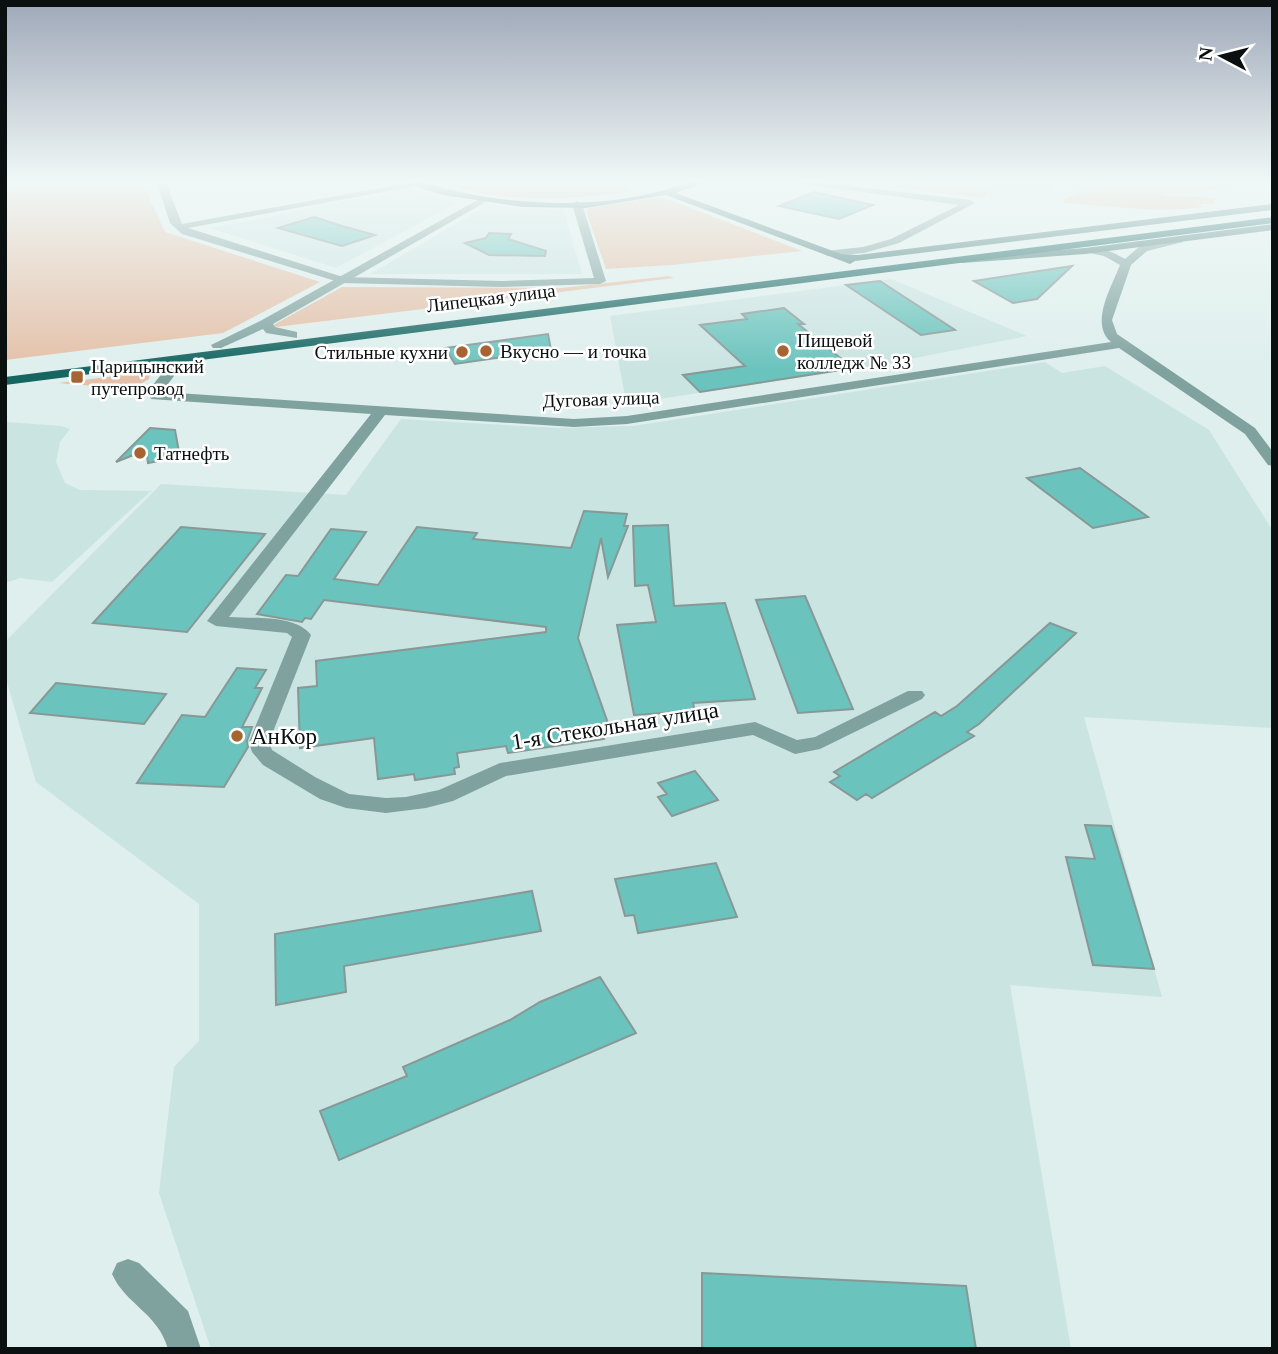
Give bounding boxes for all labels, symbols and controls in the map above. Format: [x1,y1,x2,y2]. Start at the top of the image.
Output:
north arrow [1187,21,1257,91]
text: N [1194,46,1217,62]
street label: Липецкая улица [425,280,557,316]
place label: Пищевой колледж № 33 [797,330,911,373]
place label: Вкусно — и точка [500,341,647,362]
place label: Стильные кухни [315,342,448,363]
marker: Вкусно — и точка [478,343,494,359]
marker: Пищевой колледж № 33 [775,343,791,359]
marker: Стильные кухни [454,344,470,360]
place label: Царицынский путепровод [91,356,204,399]
marker: Царицынский путепровод [69,369,85,385]
street label: Дуговая улица [542,386,660,412]
place label: Татнефть [154,443,230,464]
marker: Татнефть [132,445,148,461]
street label: 1-я Стекольная улица [510,697,720,755]
place label: АнКор [251,724,317,749]
marker: АнКор [229,728,245,744]

